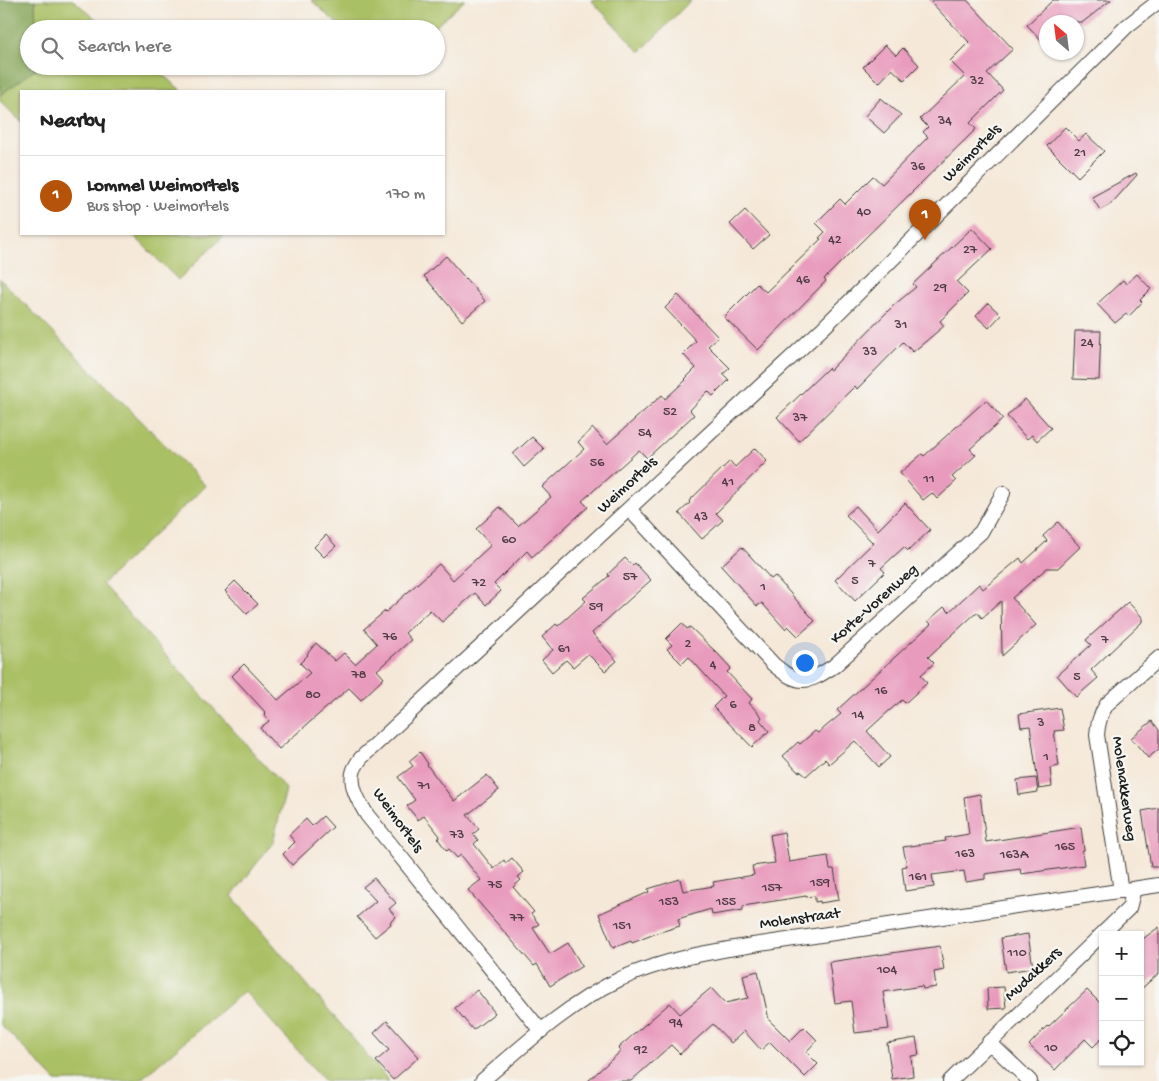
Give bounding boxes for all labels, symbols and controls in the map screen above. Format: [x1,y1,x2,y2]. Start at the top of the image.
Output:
north arrow [1039,15,1084,60]
search box [20,20,445,75]
icon: search [38,34,66,62]
text: Search here [78,36,172,59]
house number: 32 [969,73,984,90]
text: Nearby [40,110,105,135]
house number: 34 [937,113,952,130]
street label: Weimortels [940,120,1007,187]
house number: 21 [1074,145,1086,162]
house number: 36 [910,159,926,176]
text: Lommel Weimortels [87,175,238,198]
text: 1 [53,186,59,205]
text: 170 m [386,186,425,205]
text: Bus stop · Weimortels [87,198,228,217]
pin: 1 [909,199,941,240]
house number: 40 [857,204,871,221]
house number: 42 [828,232,842,249]
house number: 27 [963,242,978,259]
house number: 46 [796,272,811,289]
house number: 29 [933,280,947,297]
house number: 31 [894,317,907,334]
house number: 24 [1080,335,1094,352]
house number: 33 [862,344,877,361]
house number: 52 [663,404,677,421]
house number: 37 [792,410,808,427]
house number: 54 [638,425,652,442]
street label: Weimortels [594,453,663,518]
house number: 56 [590,455,605,472]
house number: 11 [922,471,935,488]
house number: 41 [722,474,734,491]
house number: 43 [694,509,708,526]
house number: 60 [501,532,517,549]
house number: 7 [867,556,876,573]
street label: Korte-Vorenweg [827,561,923,649]
house number: 57 [623,569,638,586]
house number: 5 [851,573,859,590]
house number: 72 [471,575,486,592]
house number: 1 [759,579,766,596]
house number: 59 [589,599,603,616]
house number: 76 [382,629,398,646]
house number: 7 [1100,632,1109,649]
house number: 2 [685,636,692,653]
house number: 61 [558,641,570,658]
your location [792,650,818,676]
house number: 4 [710,657,717,674]
house number: 78 [351,667,367,684]
house number: 5 [1073,669,1081,686]
house number: 16 [874,683,888,700]
house number: 80 [305,687,321,704]
house number: 6 [729,697,737,714]
house number: 14 [851,707,865,724]
house number: 3 [1036,715,1045,732]
house number: 8 [748,720,756,737]
street label: Molenakkerweg [1106,735,1140,843]
house number: 1 [1042,749,1049,766]
house number: 71 [417,778,430,795]
street label: Weimortels [367,785,427,858]
house number: 73 [449,827,464,844]
house number: 165 [1054,839,1075,856]
house number: 163 [954,846,975,863]
house number: 163A [999,847,1029,864]
house number: 161 [908,869,927,886]
house number: 159 [809,875,830,892]
house number: 75 [487,877,502,894]
house number: 157 [761,880,783,897]
house number: 153 [658,894,679,911]
house number: 155 [715,894,736,911]
street label: Molenstraat [758,905,843,935]
house number: 77 [509,910,525,927]
house number: 151 [612,918,631,935]
map controls [1099,931,1144,1066]
button: + [1099,931,1144,976]
street label: Mudakkers [1002,943,1067,1006]
house number: 110 [1006,945,1027,962]
house number: 104 [876,962,897,979]
button: − [1099,976,1144,1021]
house number: 94 [668,1015,683,1032]
button: locate [1099,1021,1144,1066]
house number: 10 [1043,1040,1058,1057]
house number: 92 [633,1042,648,1059]

